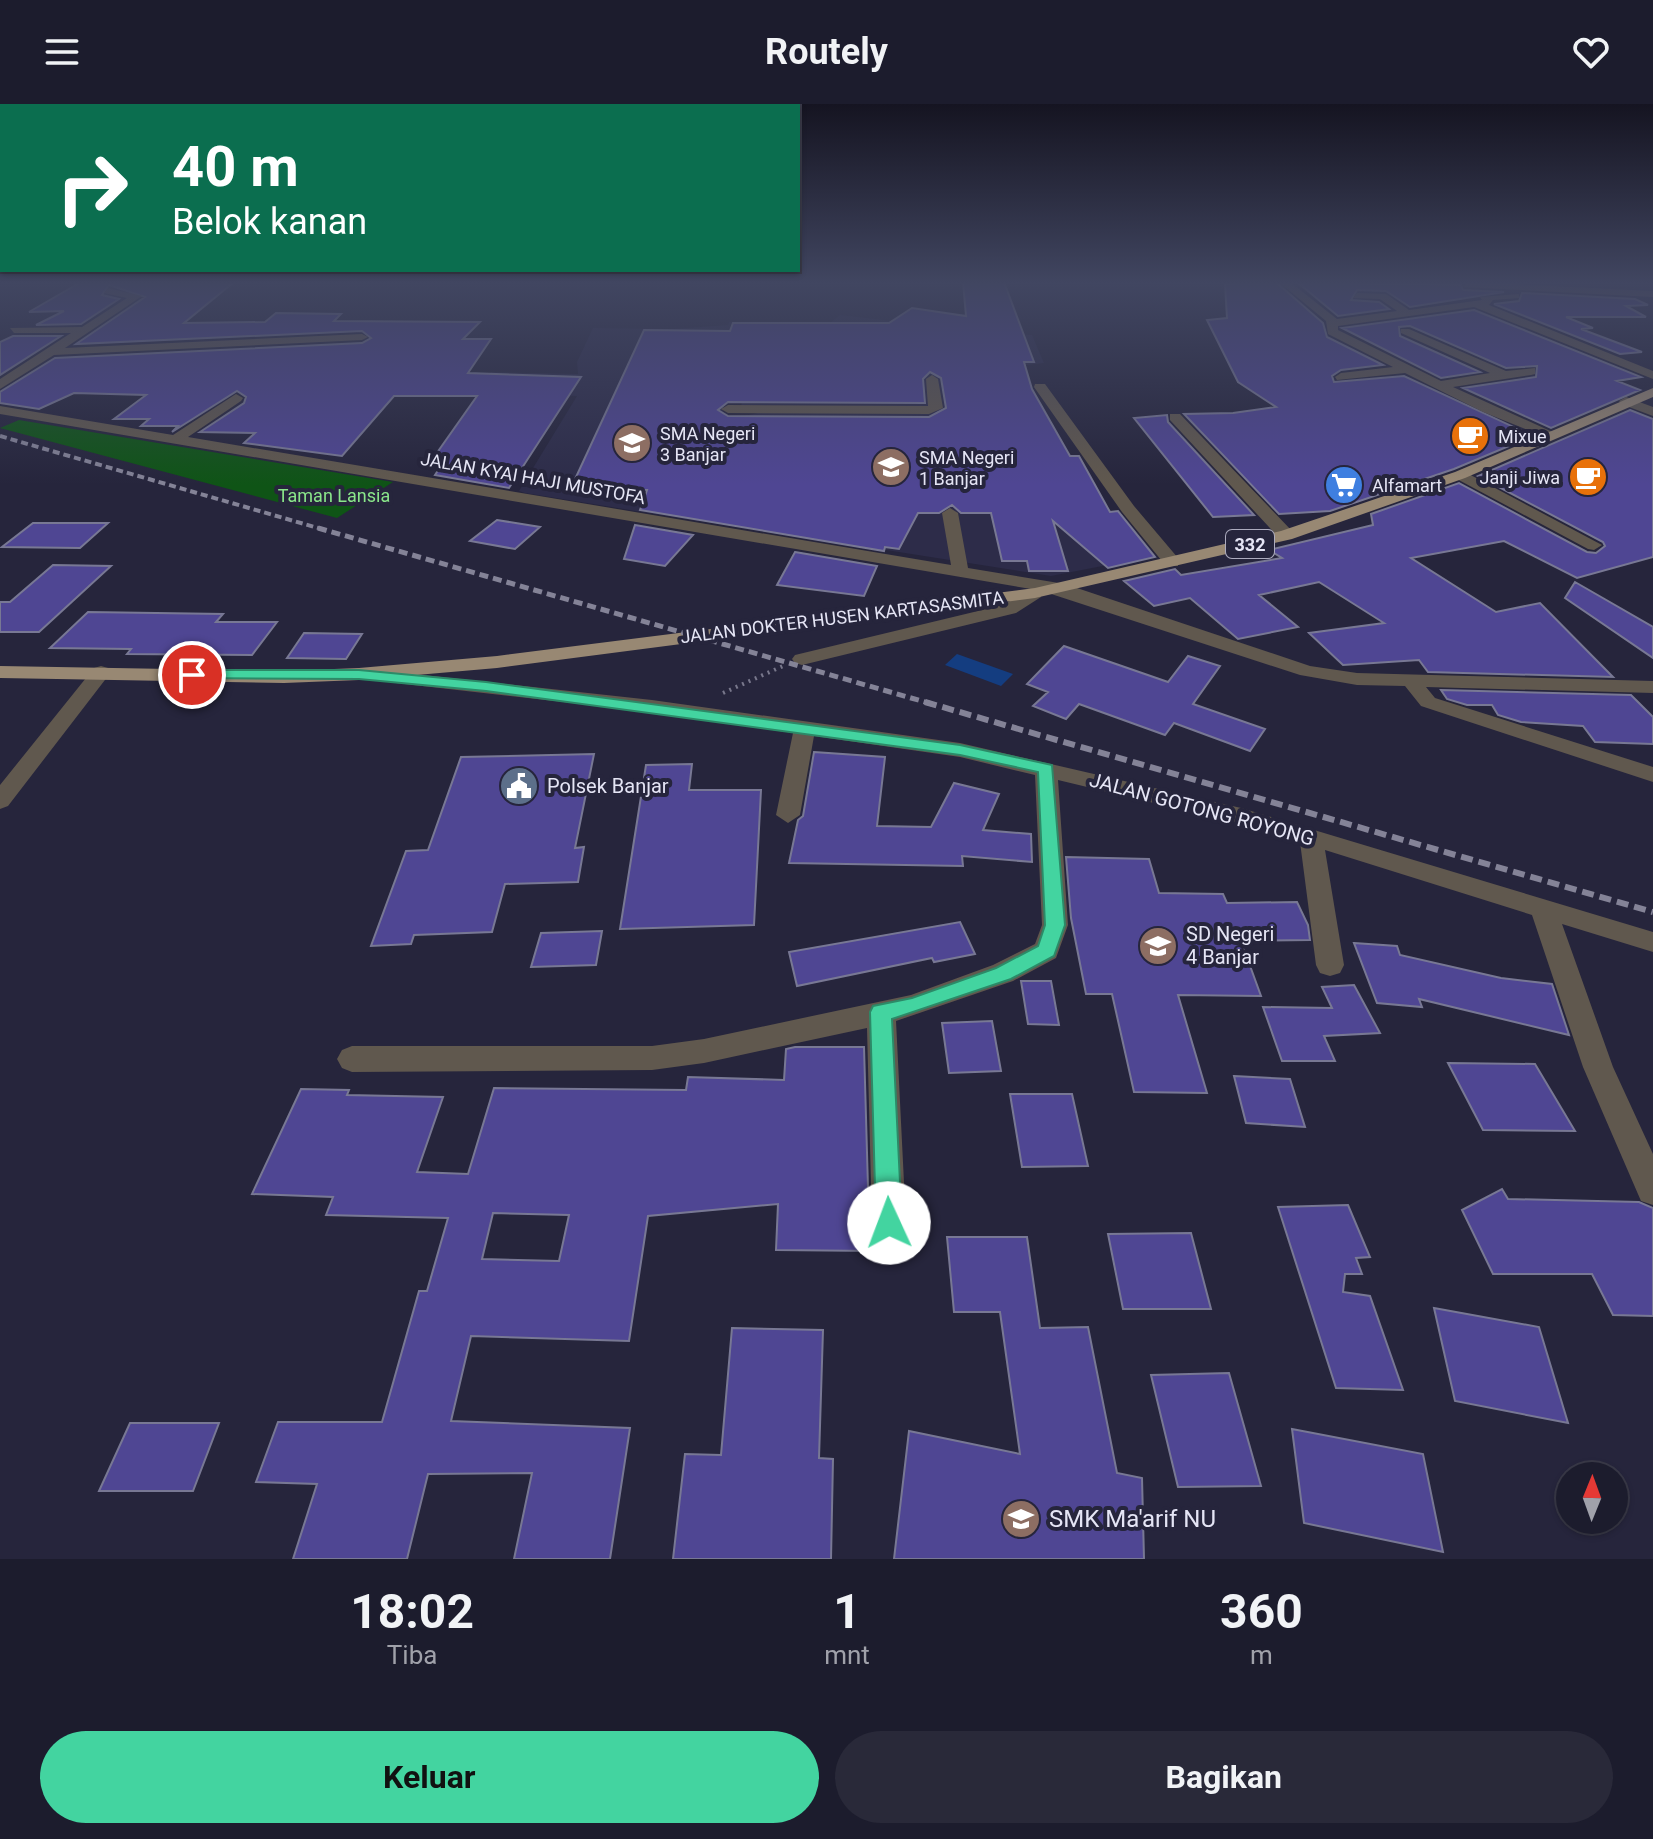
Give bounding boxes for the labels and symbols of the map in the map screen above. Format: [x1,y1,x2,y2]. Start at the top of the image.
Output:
cafe icon: Mixue [1449,415,1491,457]
school or university icon: SMA Negeri 3 Banjar [611,422,653,464]
place label: SMA Negeri 3 Banjar [660,423,755,465]
place label: Mixue [1498,426,1547,447]
school or university icon: SMA Negeri 1 Banjar [870,446,912,488]
place label: SMA Negeri 1 Banjar [919,447,1014,489]
street label: JALAN KYAI HAJI MUSTOFA [419,448,647,508]
cafe icon: Janji Jiwa [1567,456,1609,498]
supermarket icon: Alfamart [1323,464,1365,506]
place label: Janji Jiwa [1480,467,1560,488]
place label: Alfamart [1372,475,1442,496]
park label: Taman Lansia [278,485,390,506]
road number: 332 [1226,530,1274,558]
street label: JALAN DOKTER HUSEN KARTASASMITA [679,587,1005,647]
pin [158,641,226,709]
public building icon: Polsek Banjar [498,765,540,807]
street label: JALAN GOTONG ROYONG [1087,767,1317,851]
place label: Polsek Banjar [547,774,669,798]
place label: SD Negeri 4 Banjar [1186,922,1274,969]
school or university icon: SD Negeri 4 Banjar [1137,925,1179,967]
position arrow [847,1181,931,1265]
north arrow [1556,1462,1628,1534]
school or university icon: SMK Ma'arif NU [1000,1498,1042,1540]
place label: SMK Ma'arif NU [1049,1505,1216,1533]

